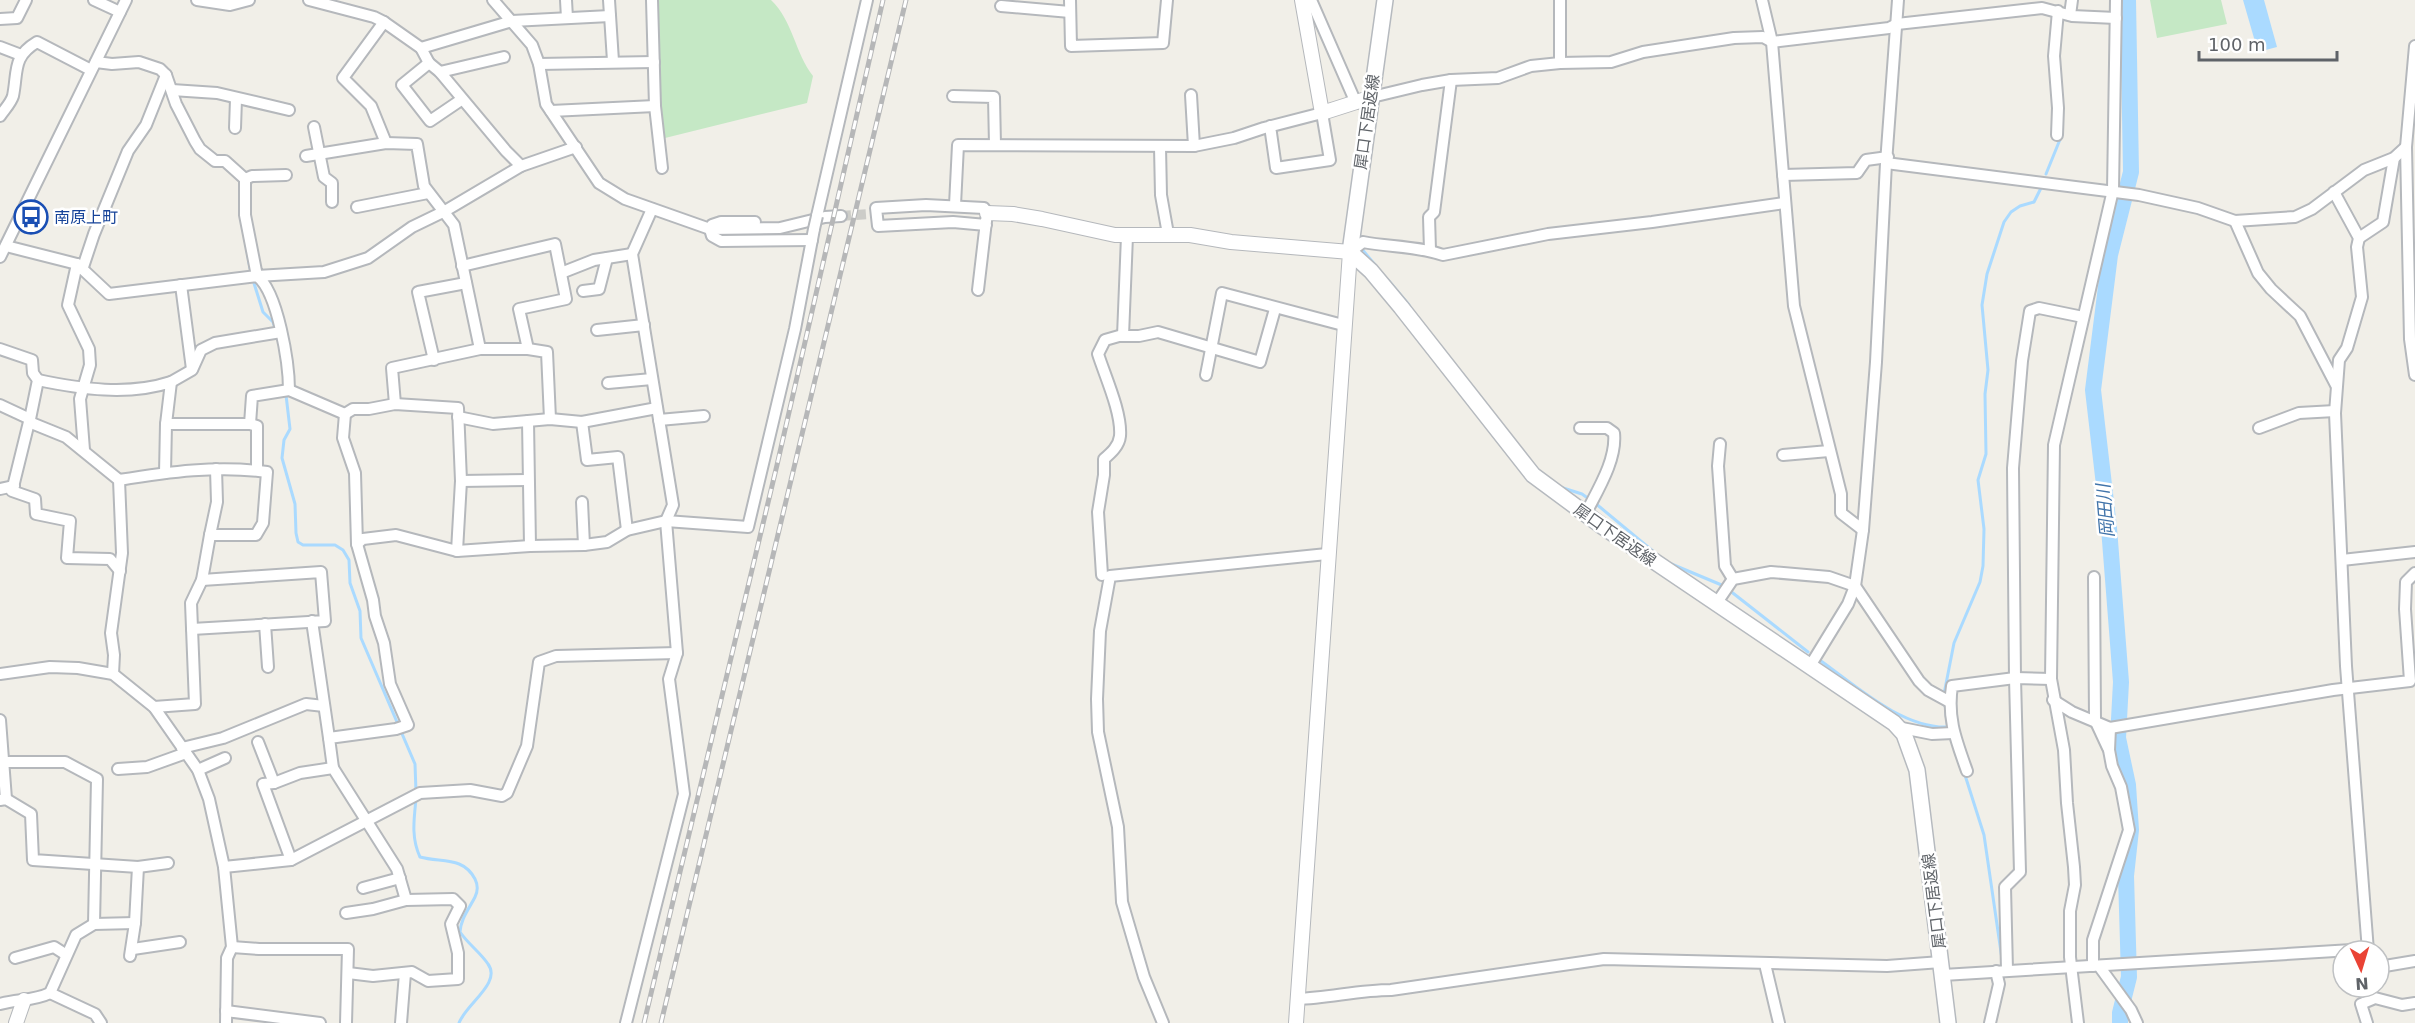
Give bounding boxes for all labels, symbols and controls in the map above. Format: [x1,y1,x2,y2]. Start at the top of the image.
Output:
scale bar [2199,24,2337,62]
text: 100 m [2208,34,2266,55]
street label: 犀口下居返線 [1351,73,1383,171]
bus stop icon: 南原上町 [13,199,49,235]
place label: 南原上町 [54,208,118,227]
water label: 岡田川 [2092,481,2118,539]
street label: 犀口下居返線 [1570,500,1660,570]
street label: 犀口下居返線 [1919,852,1949,950]
north arrow [2331,939,2391,999]
text: N [2355,974,2369,993]

